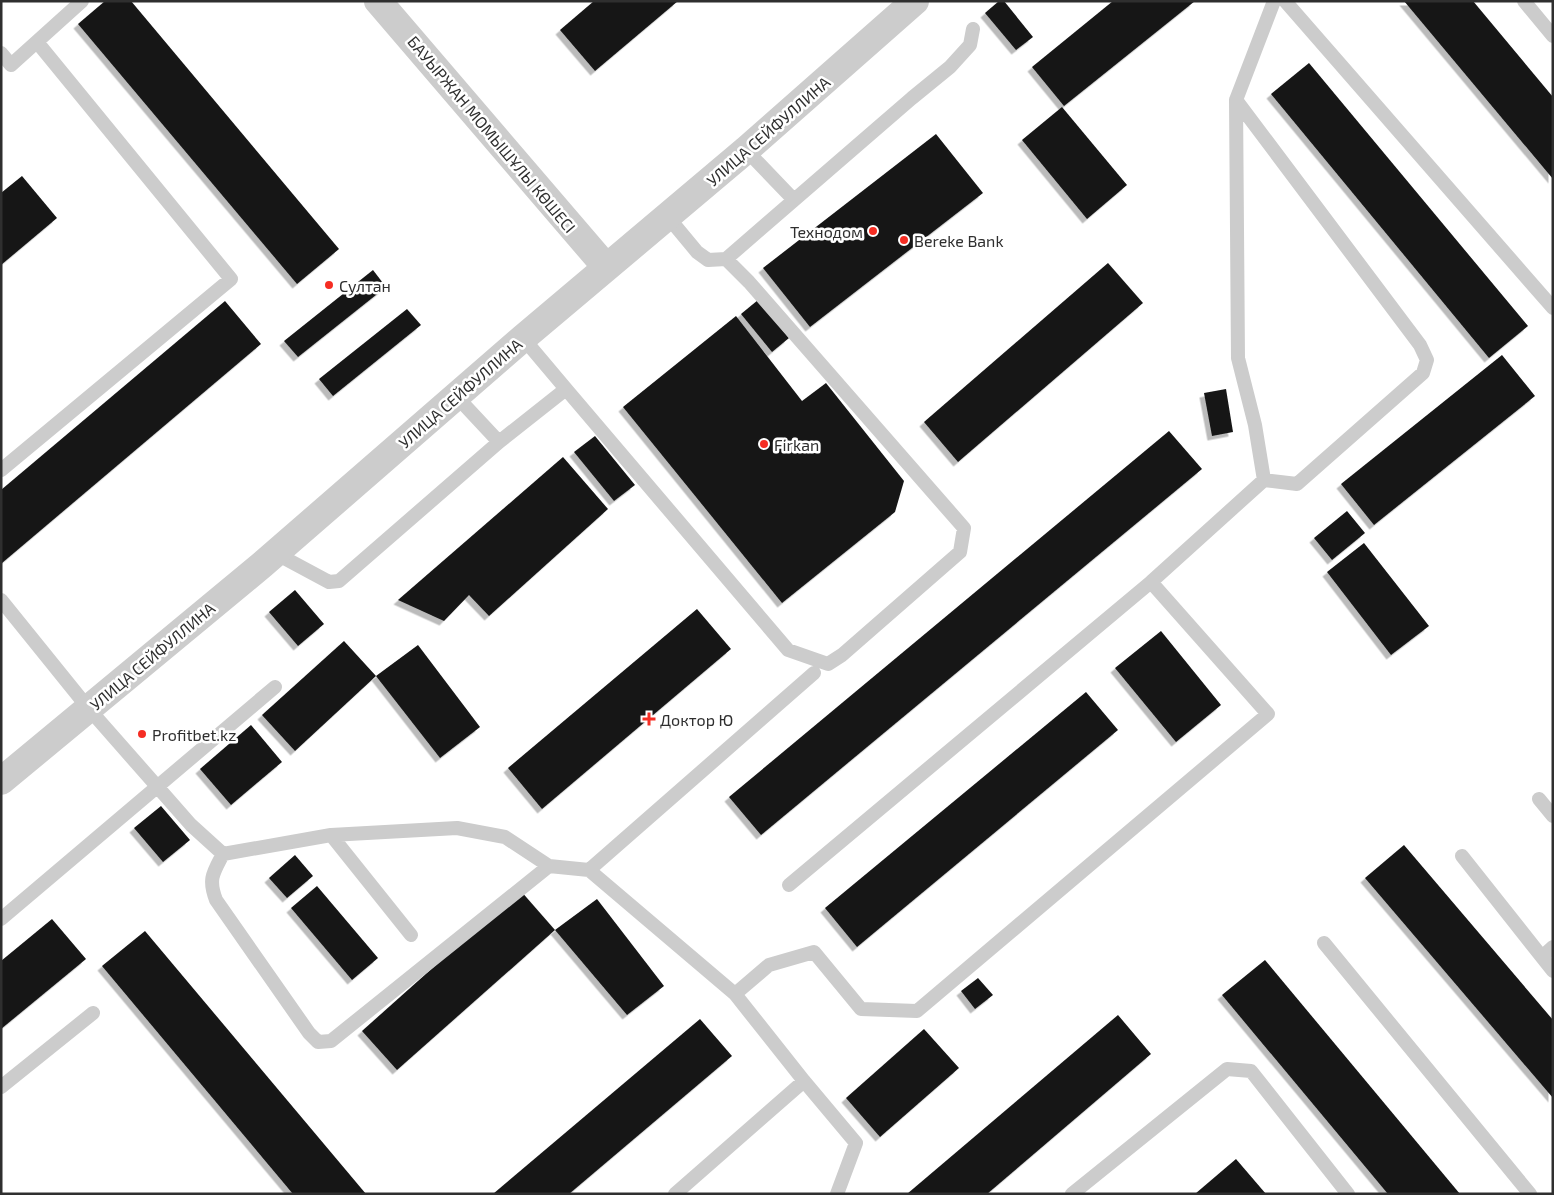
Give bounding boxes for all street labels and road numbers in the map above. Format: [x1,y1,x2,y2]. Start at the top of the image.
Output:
street label: БАУЫРЖАН МОМЫШҰЛЫ КӨШЕСІ [404,32,580,236]
street label: УЛИЦА СЕЙФУЛЛИНА [702,72,834,190]
street label: УЛИЦА СЕЙФУЛЛИНА [394,334,526,452]
street label: УЛИЦА СЕЙФУЛЛИНА [86,598,218,714]

